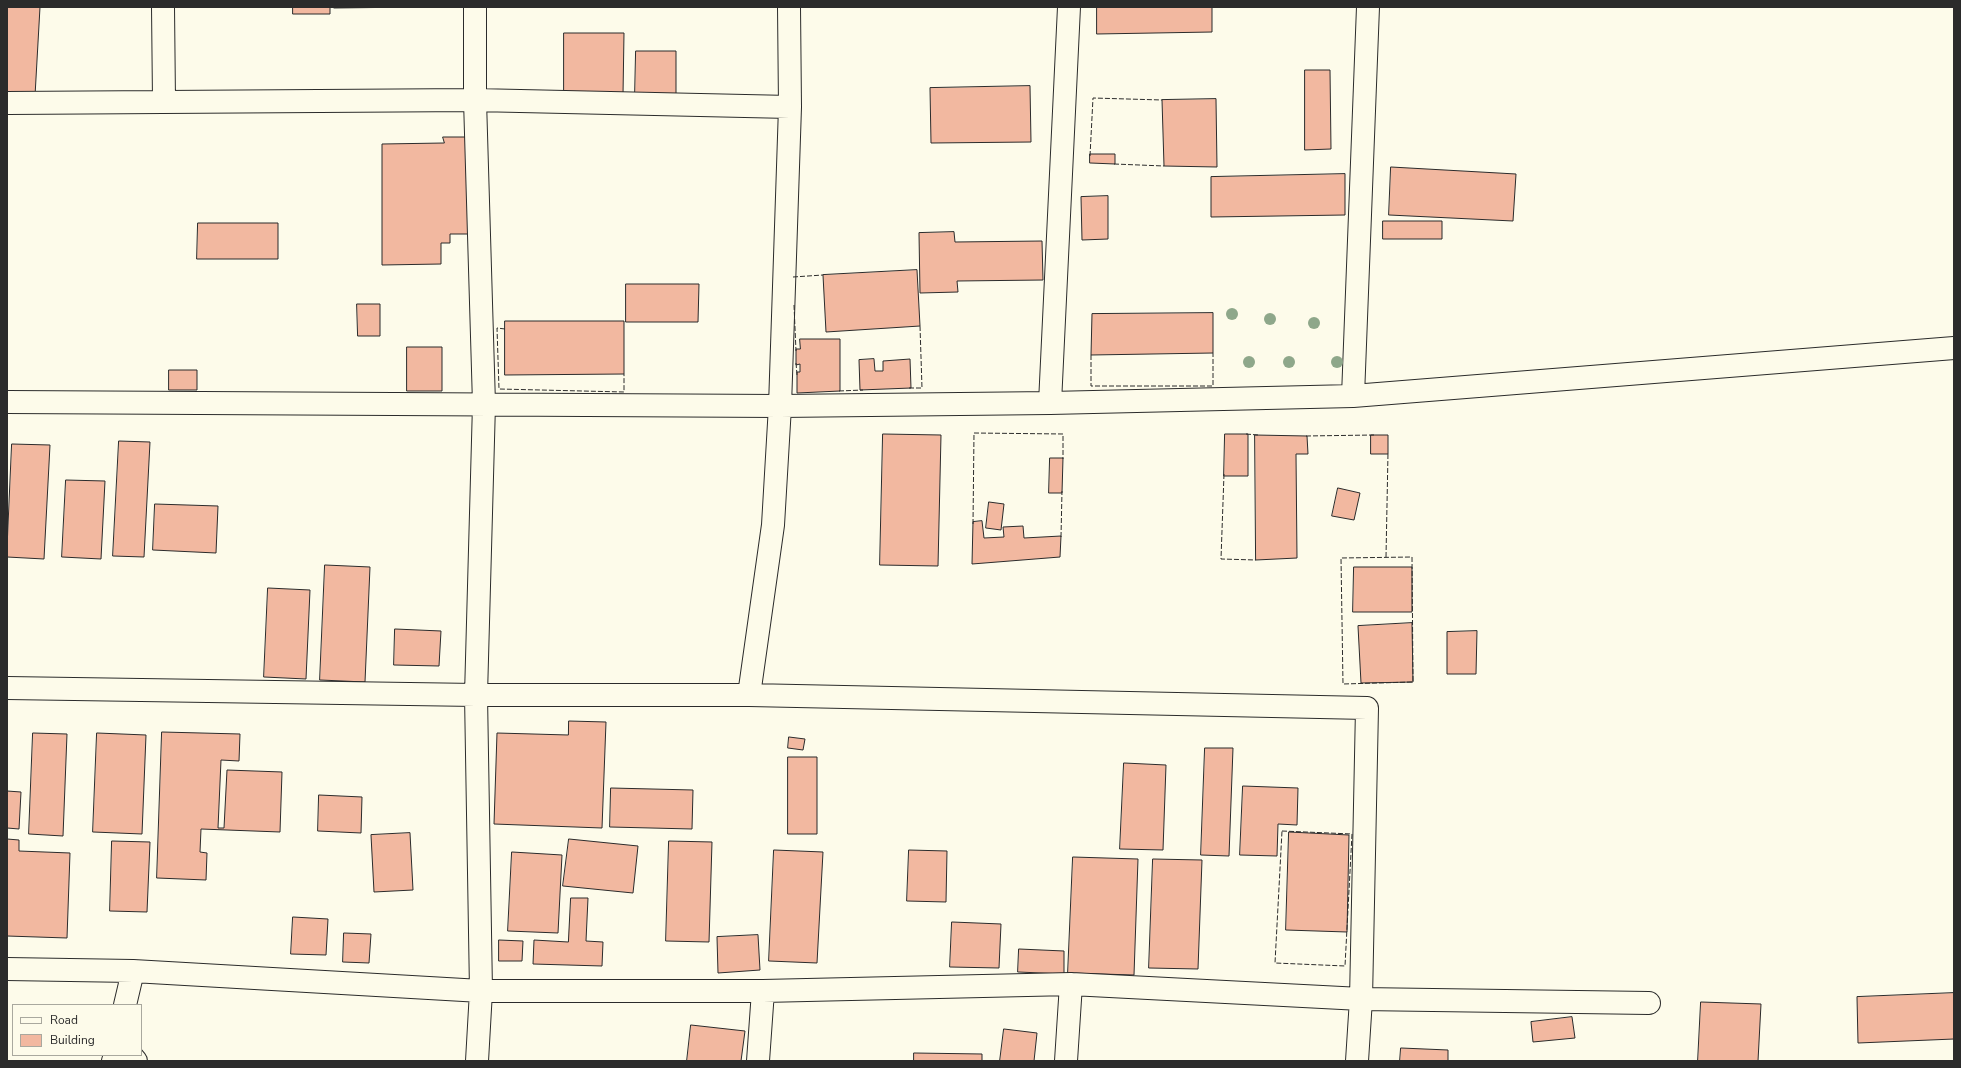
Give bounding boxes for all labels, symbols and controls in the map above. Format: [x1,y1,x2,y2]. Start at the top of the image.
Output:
legend [12,1004,142,1056]
text: Road [50,1012,78,1028]
text: Building [50,1032,95,1048]

